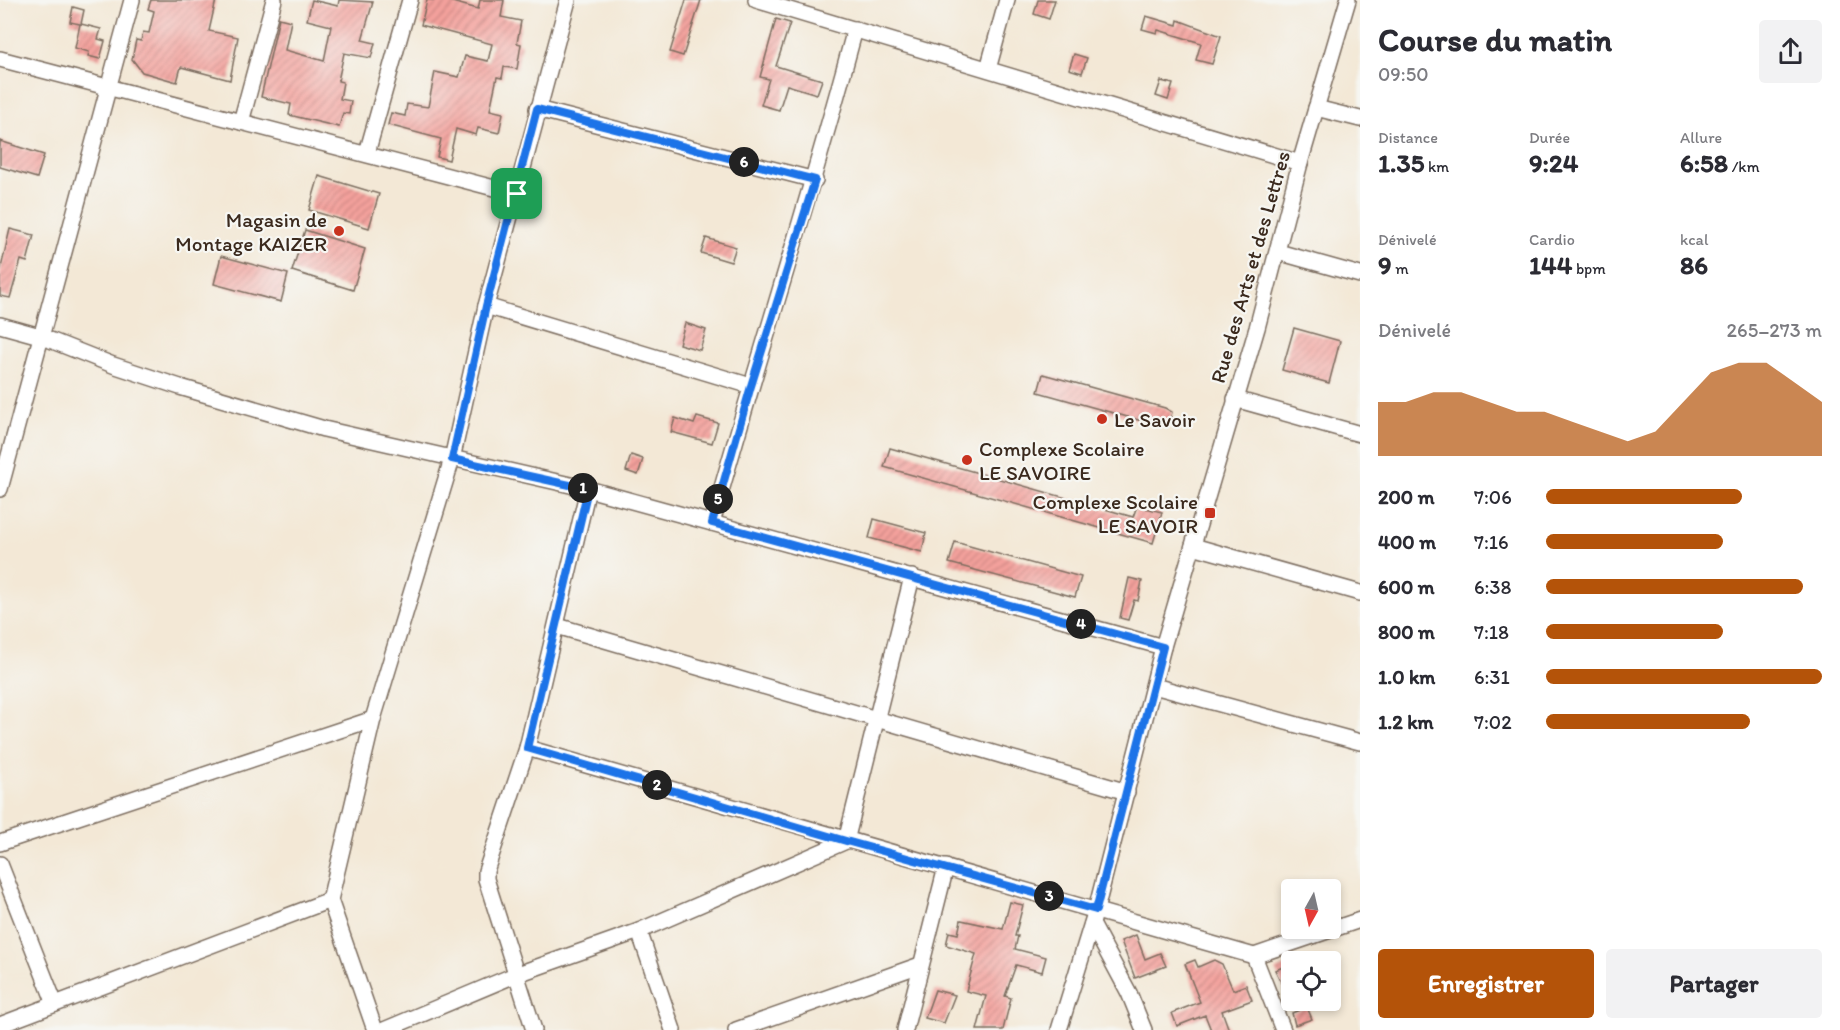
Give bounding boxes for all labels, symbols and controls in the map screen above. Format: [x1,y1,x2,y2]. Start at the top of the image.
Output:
text: Course du matin [1378,20,1612,59]
button: share [1759,20,1822,83]
text: 09:50 [1378,62,1429,86]
text: Distance [1378,128,1438,147]
text: Durée [1529,128,1570,147]
text: Allure [1680,128,1722,147]
pin: 6 [729,147,759,177]
text: 1.35 [1378,147,1424,179]
text: 9:24 [1529,147,1578,179]
text: 6:58 [1680,147,1728,179]
street label: Rue des Arts et des Lettres [1205,148,1295,386]
text: 6 [740,152,748,171]
text: km [1424,157,1449,176]
text: /km [1728,157,1760,176]
pin [491,168,542,219]
icon: arrive [500,177,533,210]
place label: Magasin de Montage KAIZER [175,207,327,256]
marker: Magasin de Montage KAIZER [332,224,346,238]
text: Dénivelé [1378,230,1437,249]
text: Cardio [1529,230,1575,249]
text: kcal [1680,230,1708,249]
text: 9 [1378,249,1392,281]
text: 144 [1529,249,1572,281]
text: 86 [1680,249,1708,281]
text: m [1392,259,1409,278]
text: bpm [1572,259,1606,278]
text: Dénivelé [1378,318,1451,342]
text: 265–273 m [1727,318,1822,342]
place label: Le Savoir [1114,407,1195,432]
marker: Le Savoir [1095,412,1109,426]
place label: Complexe Scolaire LE SAVOIRE [979,436,1145,485]
marker: Complexe Scolaire LE SAVOIRE [960,453,974,467]
pin: 1 [568,473,598,503]
text: 1 [579,478,587,497]
pin: 5 [703,484,733,514]
text: 200 m [1378,485,1434,509]
text: 7:06 [1474,485,1512,509]
text: 5 [714,489,722,508]
place label: Complexe Scolaire LE SAVOIR [1032,489,1198,538]
marker: Complexe Scolaire LE SAVOIR [1203,506,1217,520]
text: 400 m [1378,530,1436,554]
text: 7:16 [1474,530,1509,554]
text: 600 m [1378,575,1435,599]
text: 6:38 [1474,575,1511,599]
pin: 4 [1066,609,1096,639]
text: 4 [1076,614,1086,633]
text: 800 m [1378,620,1435,644]
text: 7:18 [1474,620,1509,644]
text: 1.0 km [1378,665,1435,689]
text: 6:31 [1474,665,1510,689]
text: 1.2 km [1378,710,1434,734]
text: 7:02 [1474,710,1512,734]
pin: 2 [642,770,672,800]
text: 2 [653,775,661,794]
north arrow [1281,879,1341,939]
map controls [1281,879,1341,1011]
pin: 3 [1034,881,1064,911]
text: 3 [1045,886,1053,905]
button: Enregistrer [1378,949,1594,1018]
button: Partager [1606,949,1822,1018]
button: locate [1281,951,1341,1011]

